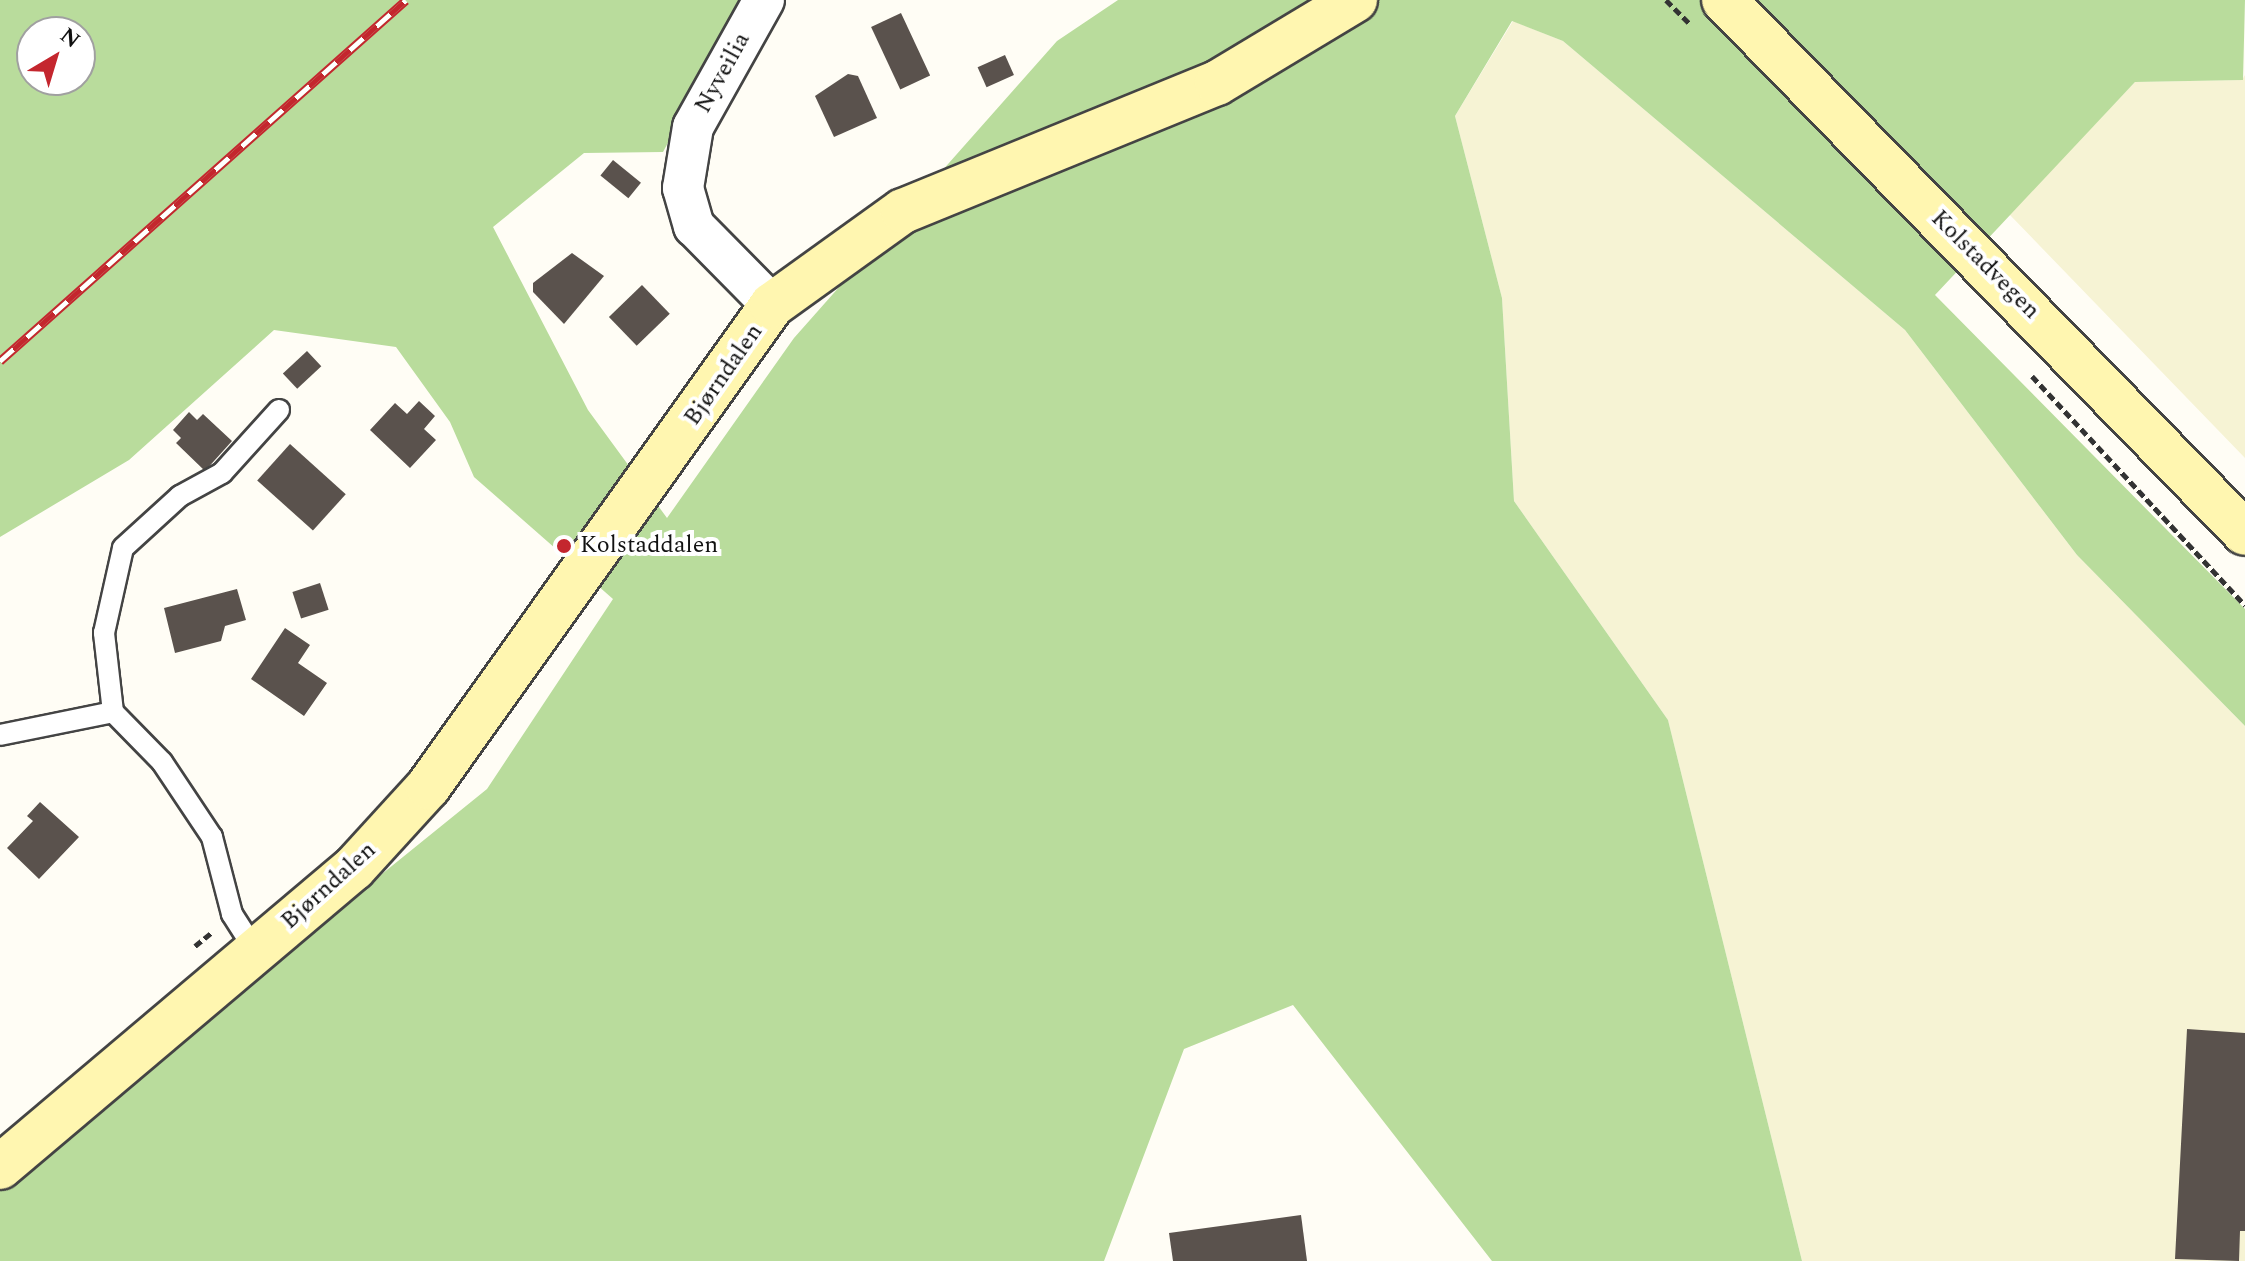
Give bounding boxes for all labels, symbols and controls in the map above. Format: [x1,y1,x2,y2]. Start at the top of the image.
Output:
north arrow [16,16,96,96]
text: N [53,20,87,57]
street label: Nyveilia [689,28,757,118]
street label: Kolstadvegen [1925,205,2045,325]
street label: Bjørndalen [679,319,769,431]
place label: Kolstaddalen [580,532,718,560]
marker: Kolstaddalen [555,537,573,555]
street label: Bjørndalen [276,836,382,936]

